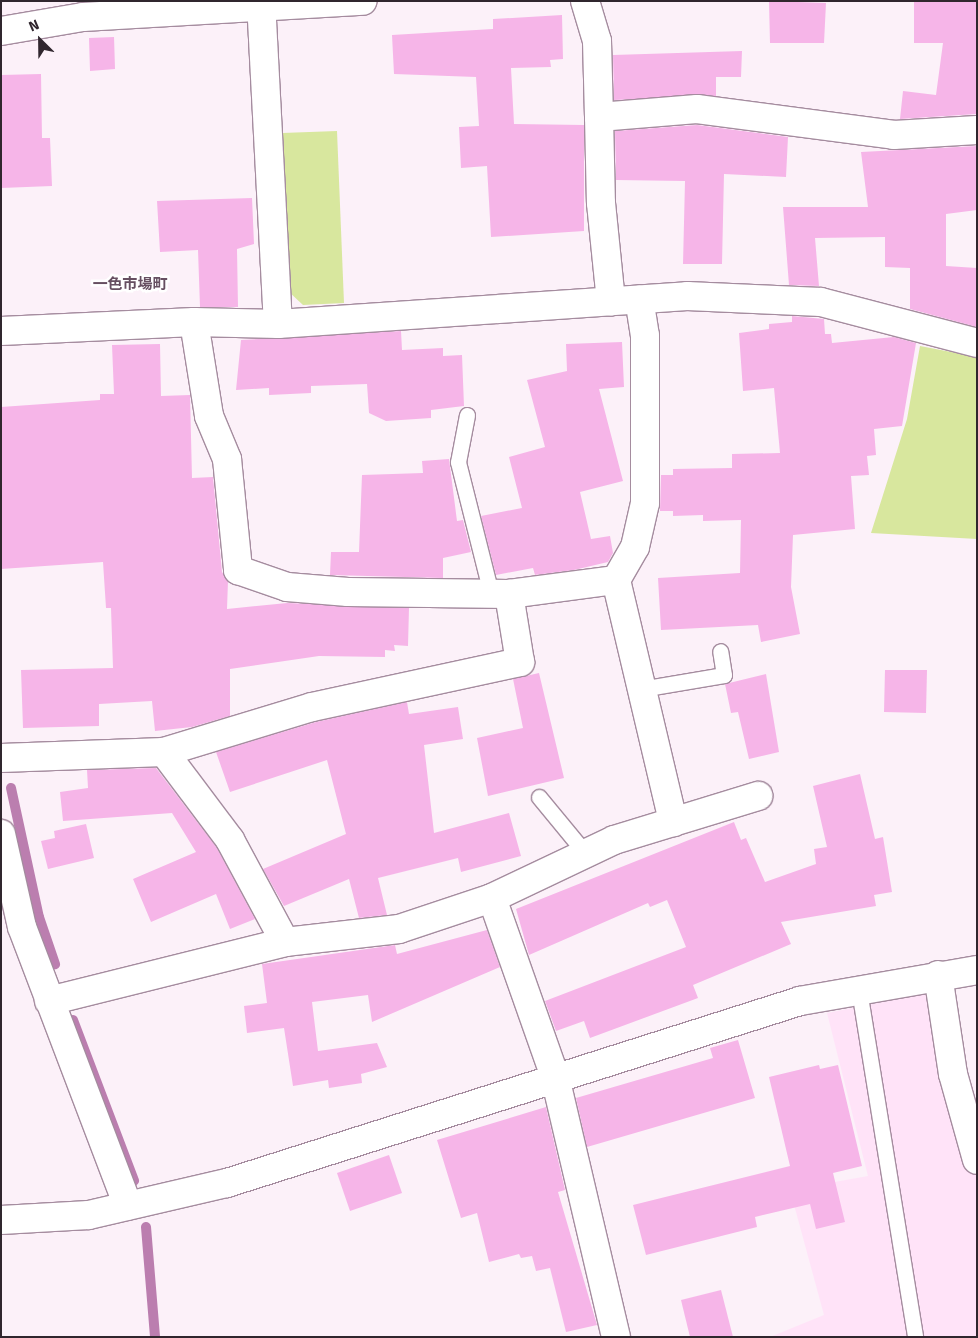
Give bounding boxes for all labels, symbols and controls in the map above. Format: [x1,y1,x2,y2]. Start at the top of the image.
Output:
north arrow [15,15,65,65]
text: N [26,16,42,35]
district label: 一色市場町 [93,276,167,294]

